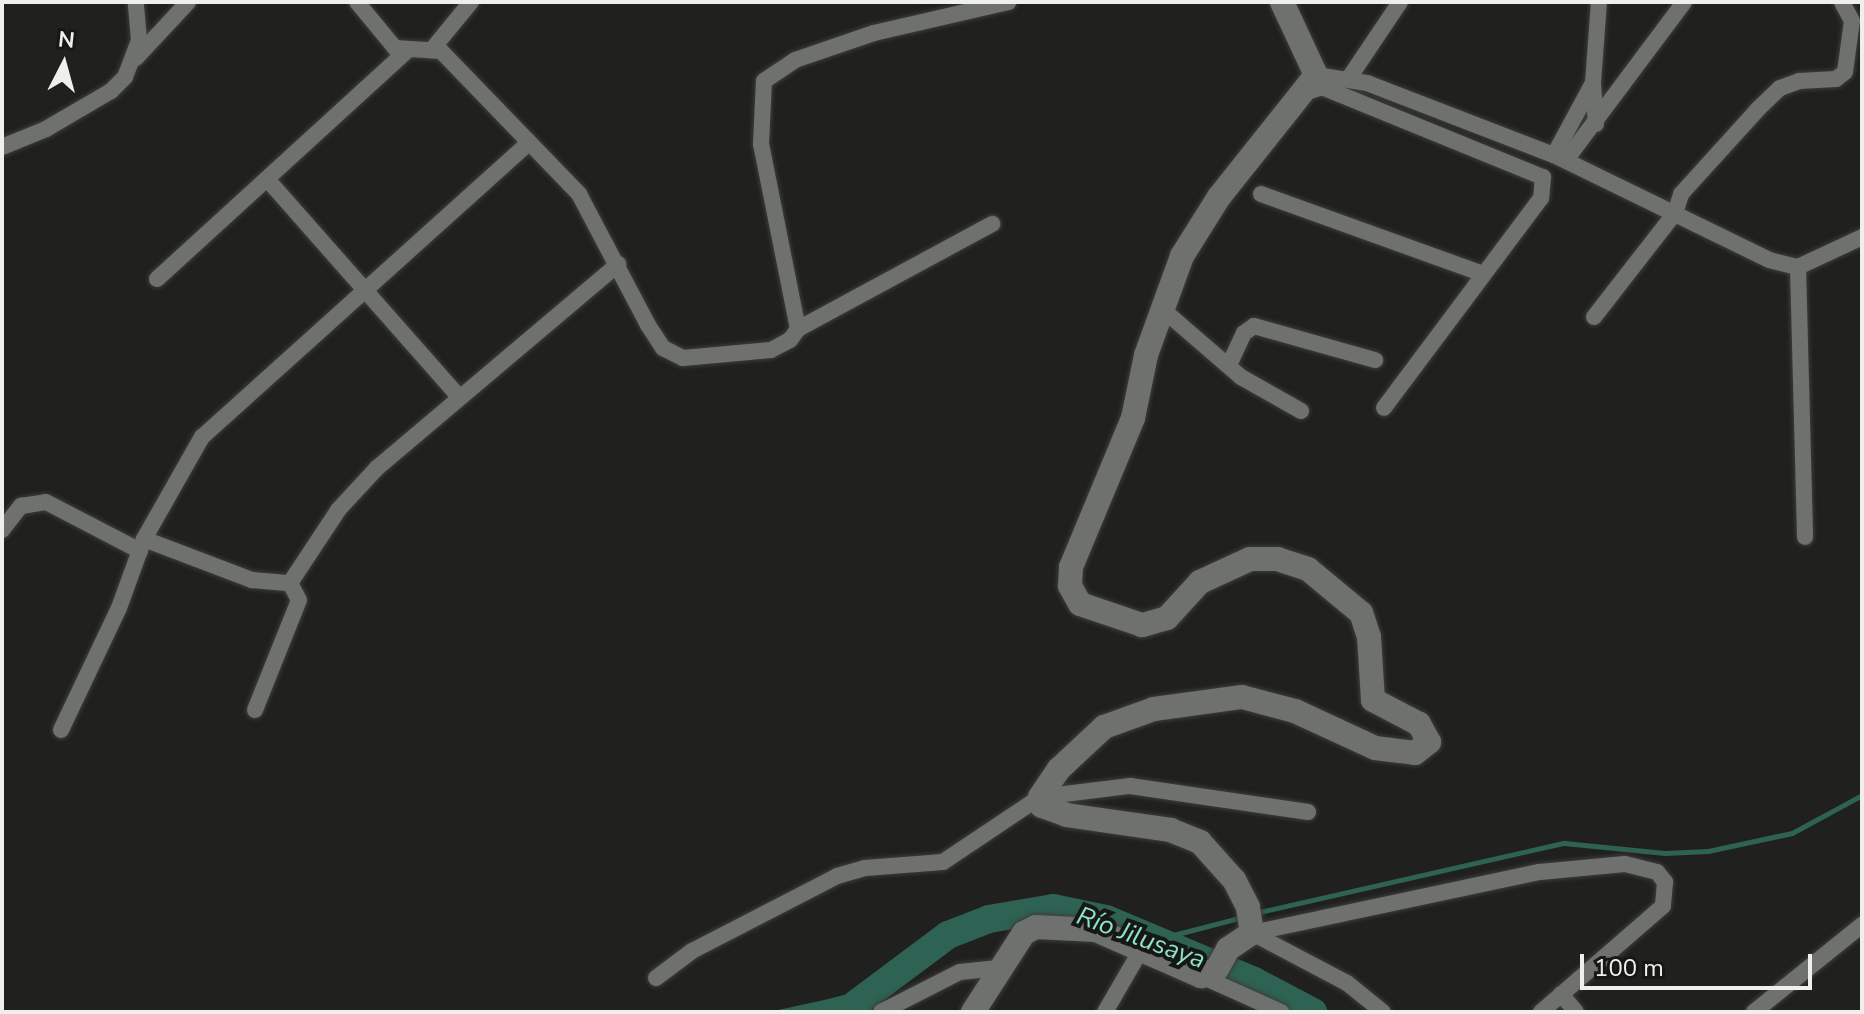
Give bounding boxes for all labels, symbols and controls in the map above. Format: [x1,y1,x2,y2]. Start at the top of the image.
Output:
north arrow [24,24,104,104]
text: N [57,24,76,56]
water label: Río Jilusaya [1073,900,1209,976]
scale bar [1584,938,1816,988]
text: 100 m [1594,952,1664,984]

